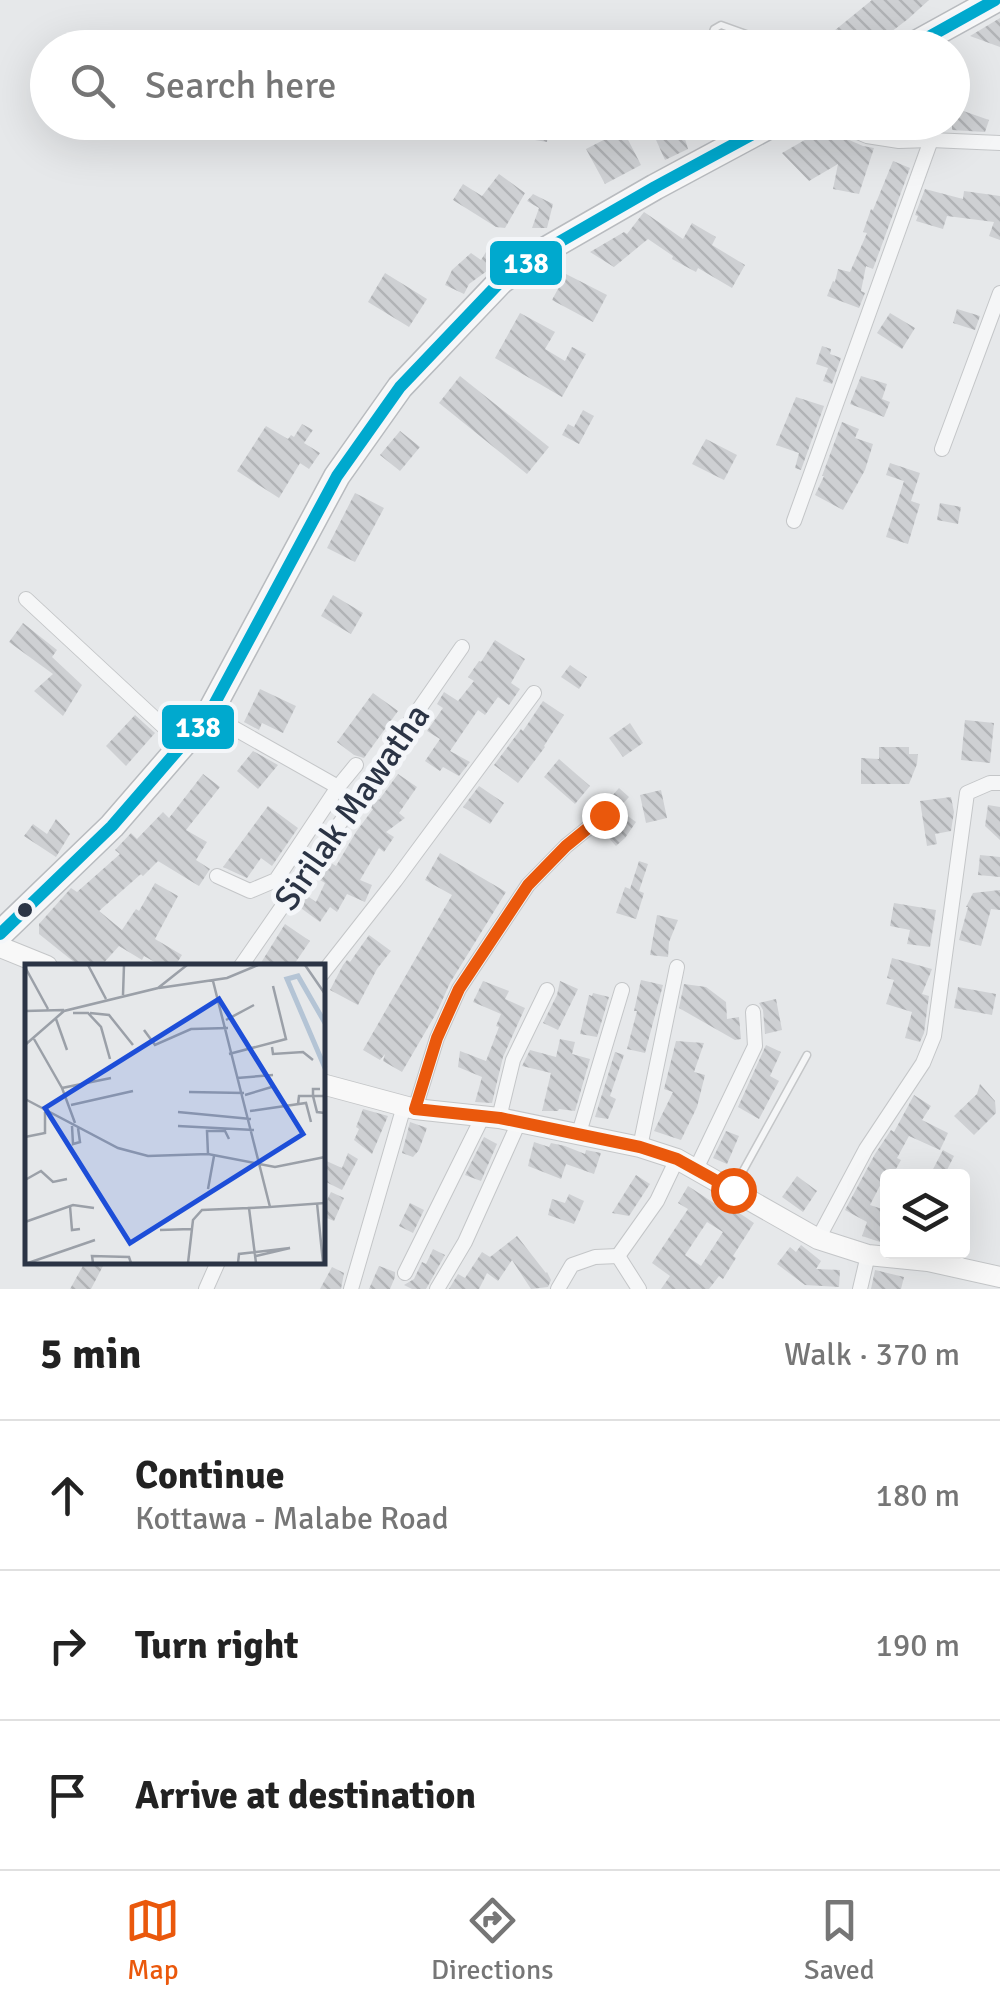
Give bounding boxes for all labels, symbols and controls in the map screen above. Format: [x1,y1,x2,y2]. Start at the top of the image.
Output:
search box [30,30,970,140]
icon: search [65,58,120,113]
text: Search here [145,62,337,109]
line badge: 138 [488,239,564,287]
text: 138 [503,247,549,281]
street label: Sirilak Mawatha [265,695,439,919]
line badge: 138 [160,703,236,751]
text: 138 [175,711,221,745]
route end [582,793,628,839]
unlabelled marker [15,900,35,920]
inset map [25,964,325,1264]
route start [711,1168,757,1214]
map controls [880,1169,970,1259]
button: layers [880,1169,970,1259]
text: 5 min [40,1329,141,1380]
text: Walk · 370 m [784,1335,960,1374]
text: Continue [135,1452,285,1499]
icon: ahead [40,1468,95,1523]
text: 180 m [876,1476,960,1515]
text: Kottawa - Malabe Road [135,1499,449,1538]
icon: right [40,1618,95,1673]
text: Turn right [135,1622,299,1669]
text: 190 m [876,1626,960,1665]
icon: arrive [40,1768,95,1823]
text: Arrive at destination [135,1772,476,1819]
tab: Map [125,1893,180,1987]
tab: Directions [431,1893,553,1987]
tab: Saved [804,1893,875,1987]

